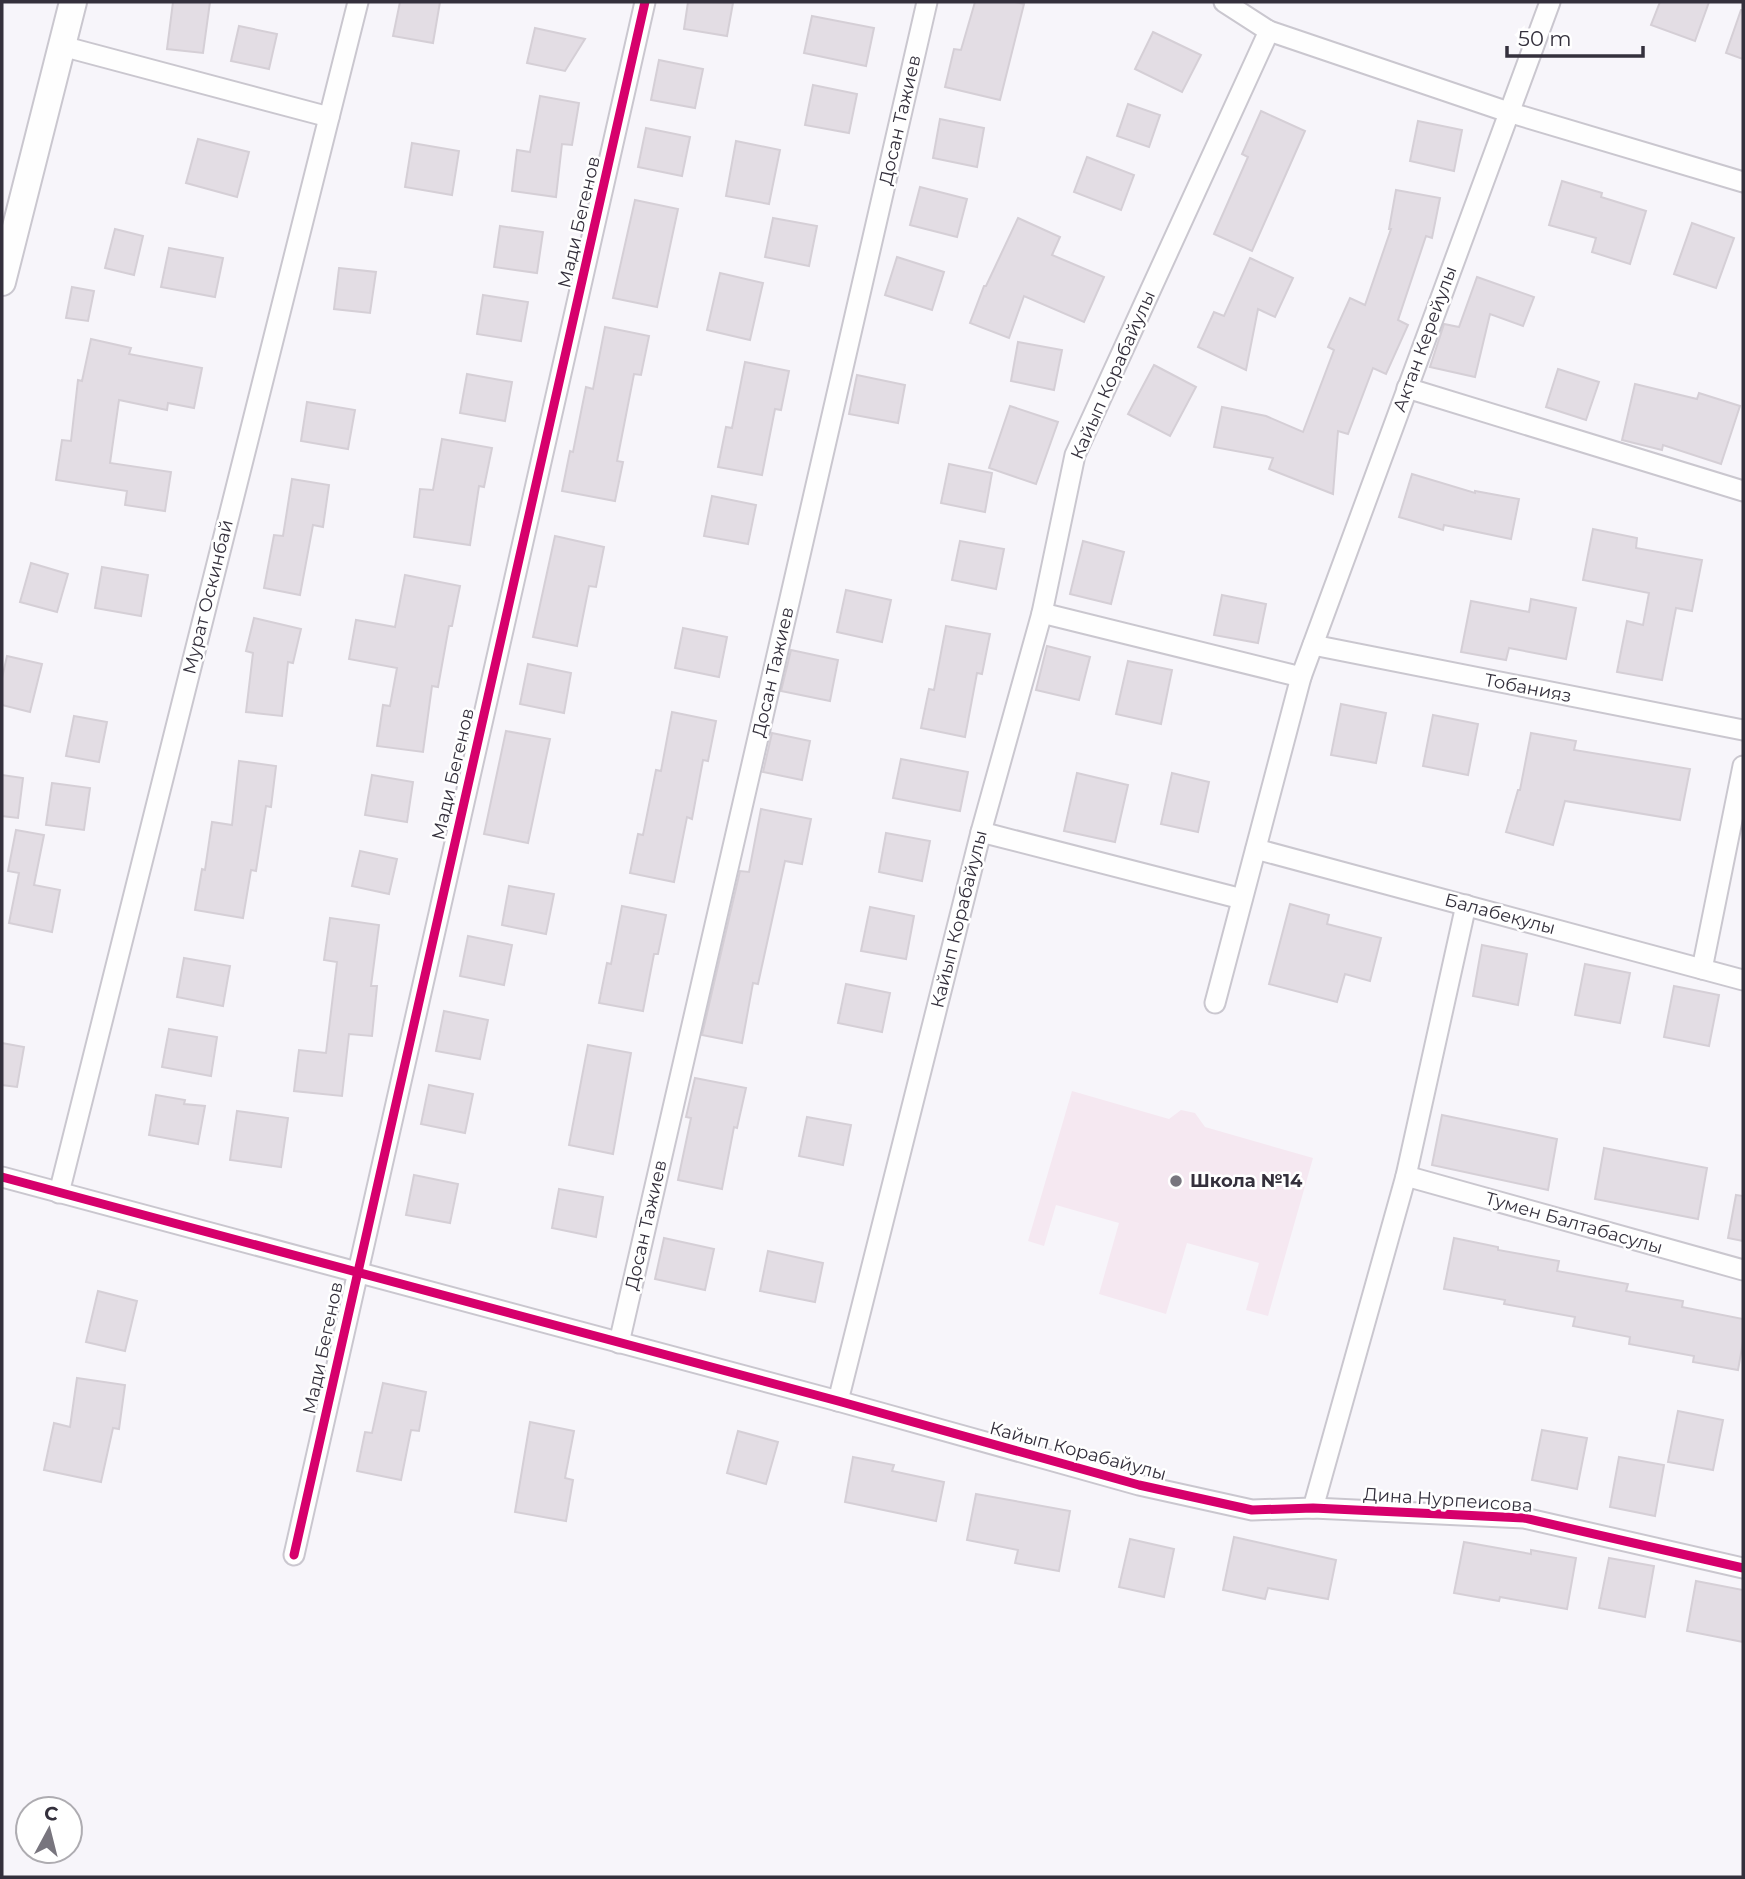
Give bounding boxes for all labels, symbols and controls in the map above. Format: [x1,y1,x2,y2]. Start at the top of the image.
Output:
scale bar [1507,14,1644,58]
text: 50 m [1518,26,1572,51]
street label: Досан Тажиев [874,53,926,187]
street label: Мади Бегенов [553,154,605,290]
street label: Актан Керейулы [1388,263,1462,415]
street label: Кайып Корабайулы [1066,287,1160,463]
street label: Мурат Оскинбай [178,517,238,677]
street label: Досан Тажиев [747,605,799,739]
street label: Тобанияз [1483,669,1573,707]
street label: Мади Бегенов [427,706,479,842]
street label: Кайып Корабайулы [926,828,992,1010]
street label: Балабекулы [1442,889,1558,939]
street label: Досан Тажиев [620,1158,672,1292]
place label: Школа №14 [1190,1170,1303,1192]
marker: Школа №14 [1168,1173,1184,1189]
street label: Тумен Балтабасулы [1483,1187,1665,1259]
street label: Мади Бегенов [298,1280,348,1416]
street label: Кайып Корабайулы [987,1417,1169,1485]
street label: Дина Нурпеисова [1363,1483,1533,1517]
north arrow [14,1795,84,1865]
text: С [43,1801,59,1826]

